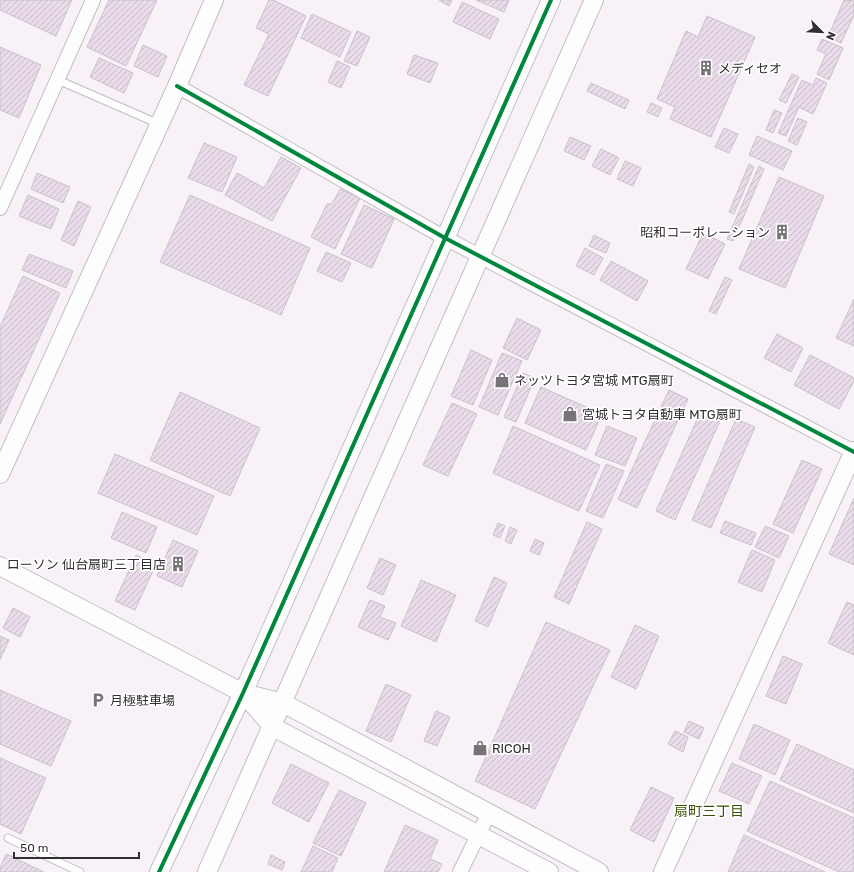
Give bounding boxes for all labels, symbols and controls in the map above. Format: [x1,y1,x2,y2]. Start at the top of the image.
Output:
north arrow [802,12,842,52]
text: N [823,30,838,42]
building icon: メディセオ [697,59,715,77]
place label: メディセオ [718,61,782,76]
building icon: 昭和コーポレーション [773,223,791,241]
place label: 昭和コーポレーション [640,225,770,240]
shop icon: ネッツトヨタ宮城 MTG扇町 [493,371,511,389]
place label: ネッツトヨタ宮城 MTG扇町 [514,373,674,388]
shop icon: 宮城トヨタ自動車 MTG扇町 [561,405,579,423]
place label: 宮城トヨタ自動車 MTG扇町 [582,407,742,422]
building icon: ローソン 仙台扇町三丁目店 [169,555,187,573]
place label: ローソン 仙台扇町三丁目店 [7,557,166,572]
parking icon: 月極駐車場 [89,691,107,709]
place label: 月極駐車場 [110,693,175,708]
shop icon: RICOH [471,739,489,757]
place label: RICOH [492,741,531,756]
district label: 扇町三丁目 [674,803,744,820]
scale bar [14,834,139,860]
text: 50 m [20,841,48,855]

